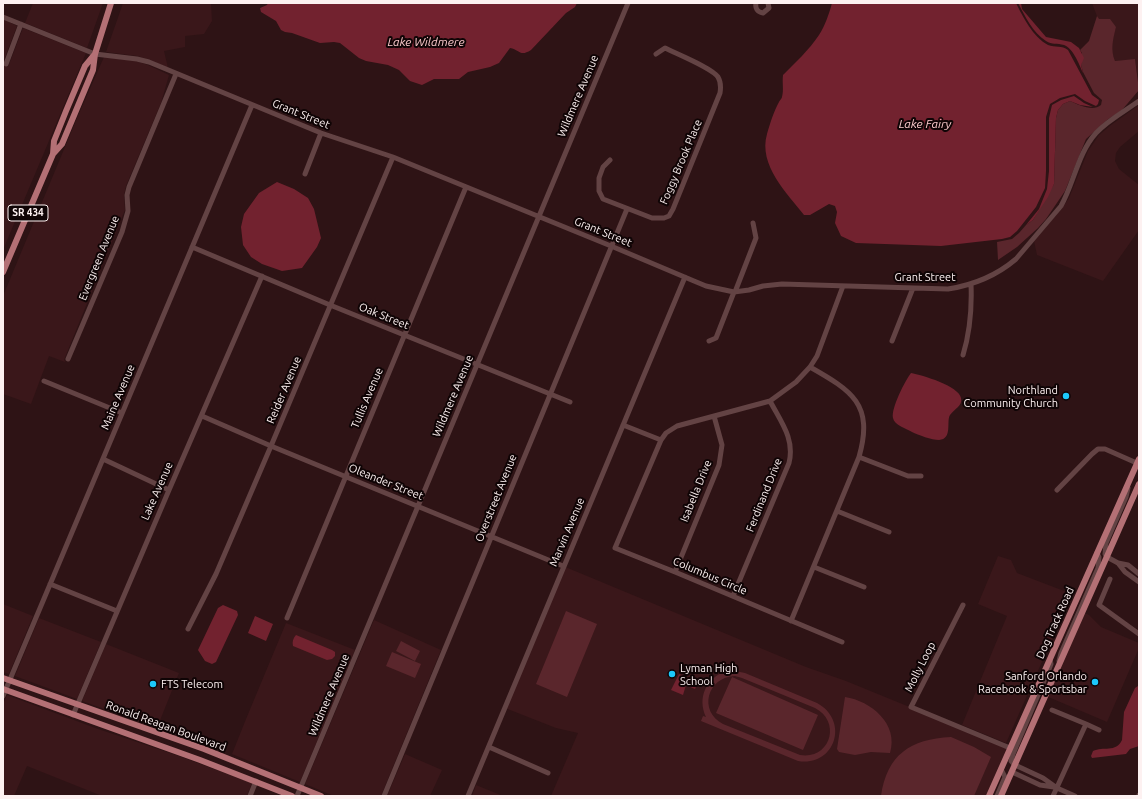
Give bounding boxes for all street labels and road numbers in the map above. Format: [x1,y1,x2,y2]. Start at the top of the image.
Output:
street label: Wildmere Avenue [555,53,601,139]
street label: Grant Street [270,96,332,132]
street label: Foggy Brook Place [657,118,705,206]
road number: SR 434 [8,205,48,221]
street label: Evergreen Avenue [76,214,122,302]
street label: Grant Street [572,214,634,250]
street label: Grant Street [895,270,955,284]
street label: Oak Street [357,300,411,332]
street label: Wildmere Avenue [430,353,476,439]
street label: Reider Avenue [264,354,304,426]
street label: Maine Avenue [98,362,138,432]
street label: Tullis Avenue [348,366,386,430]
street label: Overstreet Avenue [472,452,520,544]
street label: Ferdinand Drive [743,456,785,534]
street label: Isabella Drive [678,458,714,524]
street label: Lake Avenue [138,460,176,522]
street label: Oleander Street [347,461,425,503]
street label: Marvin Avenue [547,496,587,568]
street label: Columbus Circle [671,554,749,598]
street label: Dog Track Road [1033,585,1077,661]
street label: Molly Loop [902,640,938,694]
street label: Wildmere Avenue [306,652,352,738]
street label: Ronald Reagan Boulevard [104,698,228,754]

